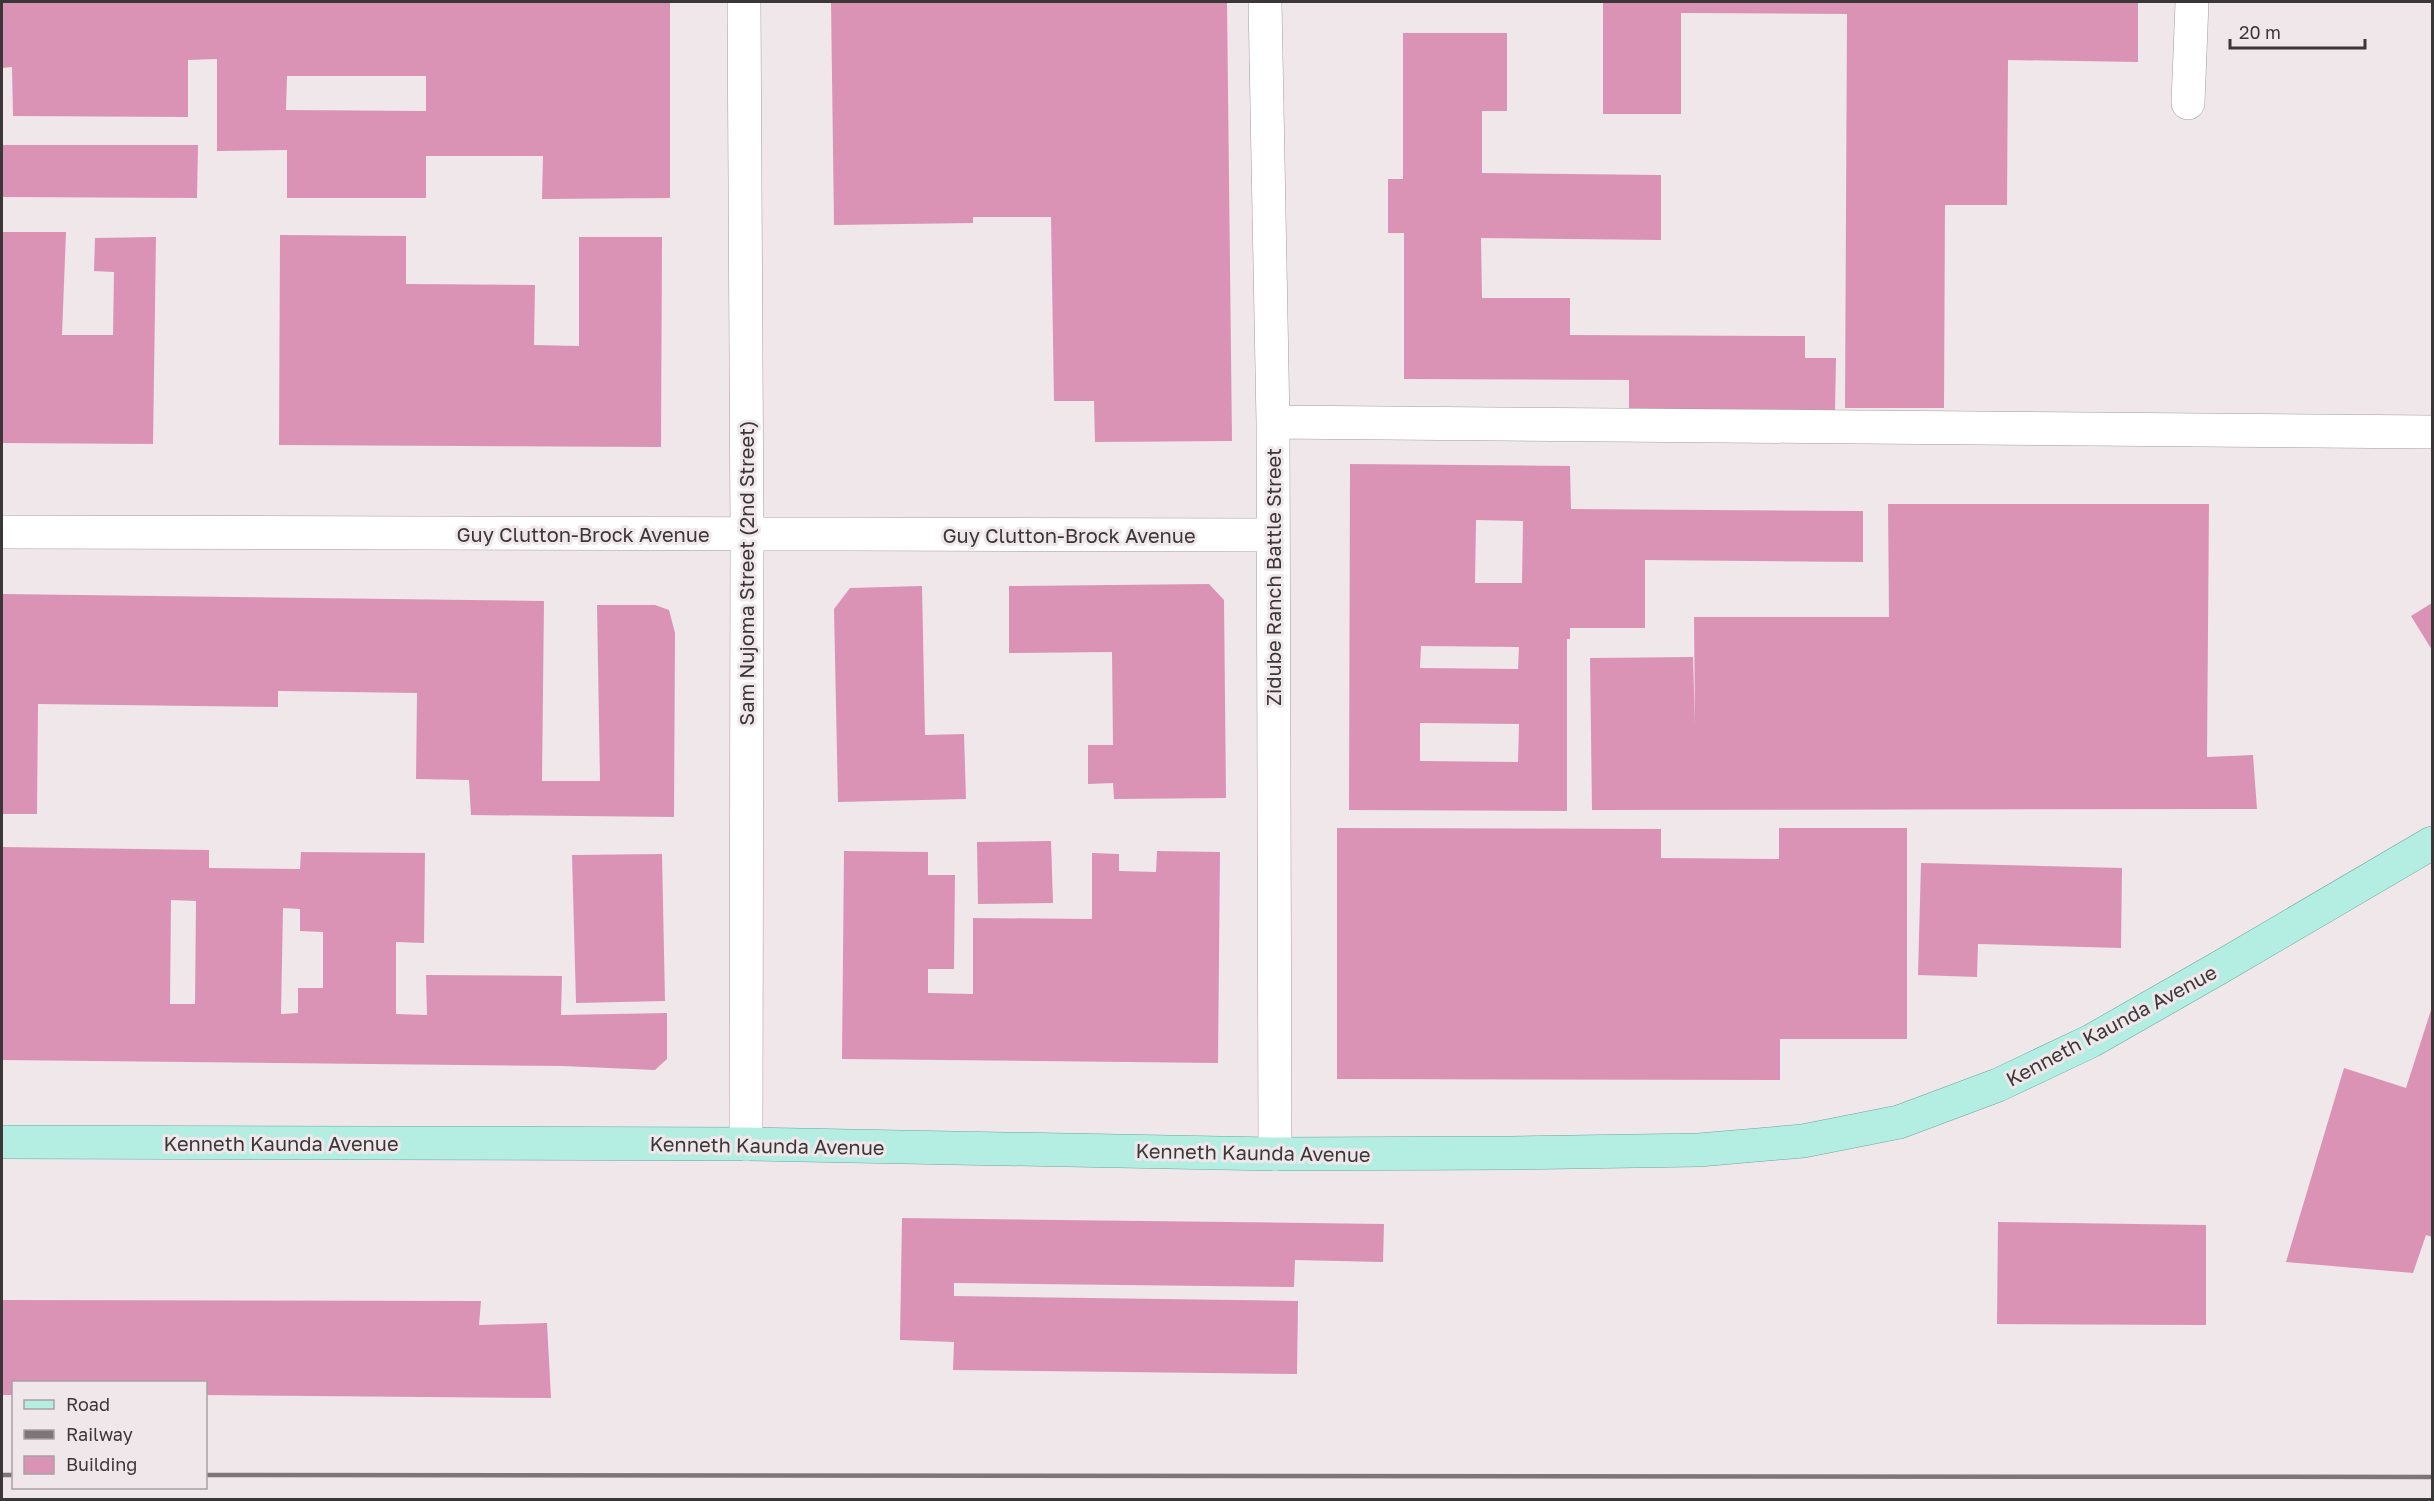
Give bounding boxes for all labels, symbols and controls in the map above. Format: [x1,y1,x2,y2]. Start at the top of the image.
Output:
scale bar [2230,12,2365,50]
text: 20 m [2239,21,2281,43]
street label: Sam Nujoma Street (2nd Street) [734,420,758,726]
street label: Zidube Ranch Battle Street [1261,448,1285,706]
street label: Guy Clutton-Brock Avenue [457,522,710,546]
street label: Guy Clutton-Brock Avenue [943,523,1196,547]
street label: Kenneth Kaunda Avenue [2002,959,2220,1091]
street label: Kenneth Kaunda Avenue [164,1131,399,1155]
street label: Kenneth Kaunda Avenue [649,1131,885,1159]
street label: Kenneth Kaunda Avenue [1135,1138,1371,1166]
legend [12,1381,207,1489]
text: Road [66,1393,110,1415]
text: Railway [66,1423,133,1445]
text: Building [66,1453,137,1475]

